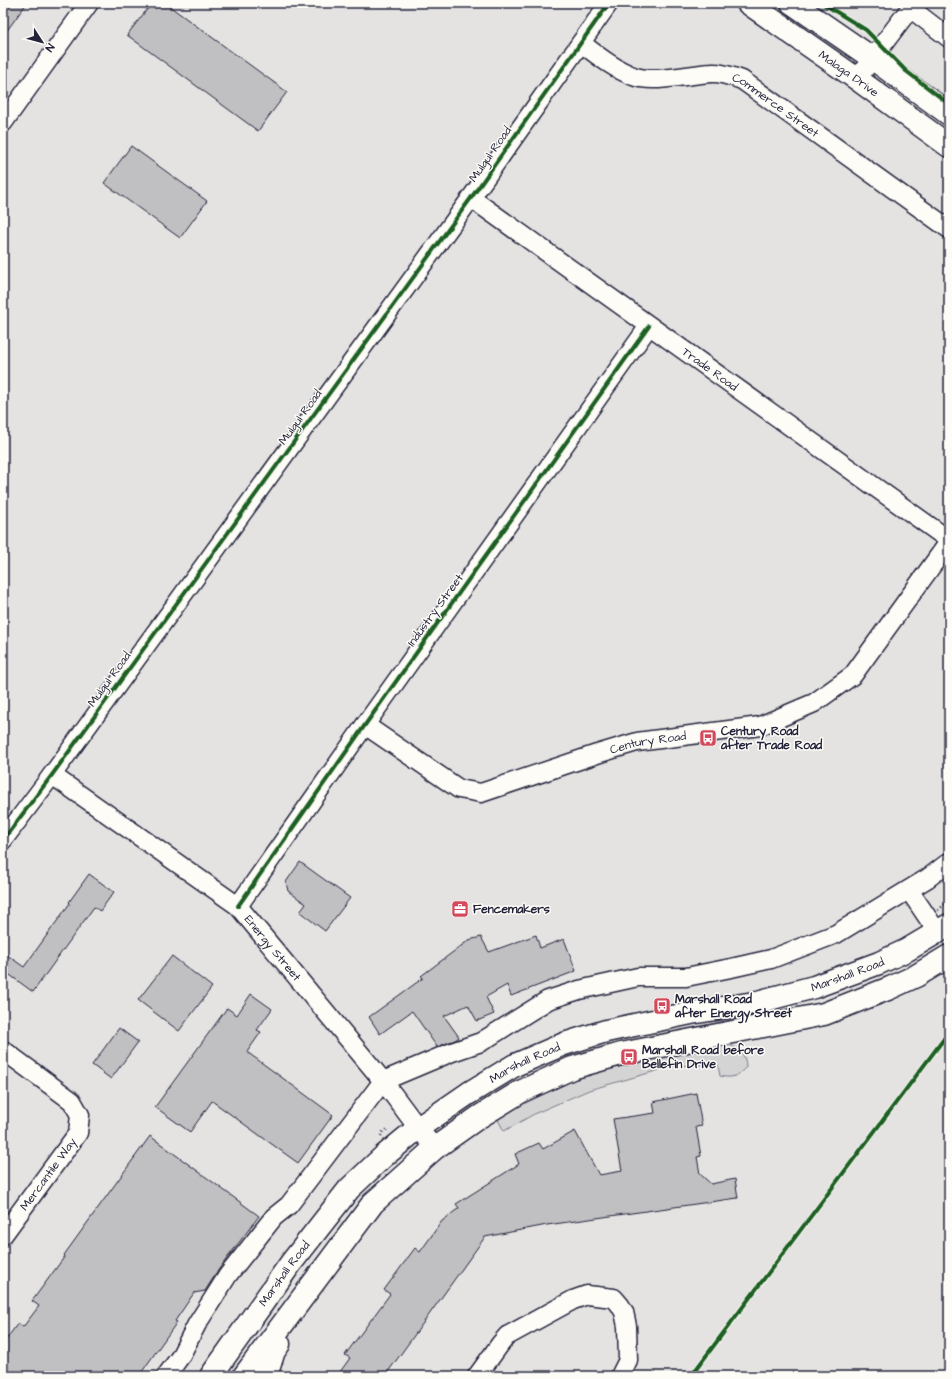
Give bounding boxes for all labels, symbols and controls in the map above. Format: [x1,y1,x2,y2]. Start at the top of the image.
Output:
north arrow [22,22,62,62]
text: N [42,40,58,55]
street label: Malaga Drive [815,47,882,101]
street label: Commerce Street [730,69,822,142]
street label: Mulgul Road [465,123,517,186]
street label: Trade Road [678,344,741,395]
street label: Mulgul Road [275,386,327,449]
street label: Industry Street [403,570,468,651]
street label: Mulgul Road [84,648,136,711]
place label: Century Road after Trade Road [720,723,823,754]
street label: Century Road [608,728,687,759]
bus stop icon: Century Road after Trade Road [698,728,718,748]
office icon: Fencemakers [450,899,470,919]
place label: Fencemakers [473,901,550,918]
street label: Energy Street [240,912,305,985]
street label: Marshall Road [809,954,887,996]
place label: Marshall Road after Energy Street [674,991,792,1024]
bus stop icon: Marshall Road after Energy Street [652,996,672,1016]
street label: Marshall Road [486,1039,563,1088]
place label: Marshall Road before Bellefin Drive [642,1042,764,1073]
bus stop icon: Marshall Road before Bellefin Drive [619,1047,639,1067]
street label: Mercantile Way [16,1134,82,1215]
street label: Marshall Road [255,1238,314,1310]

